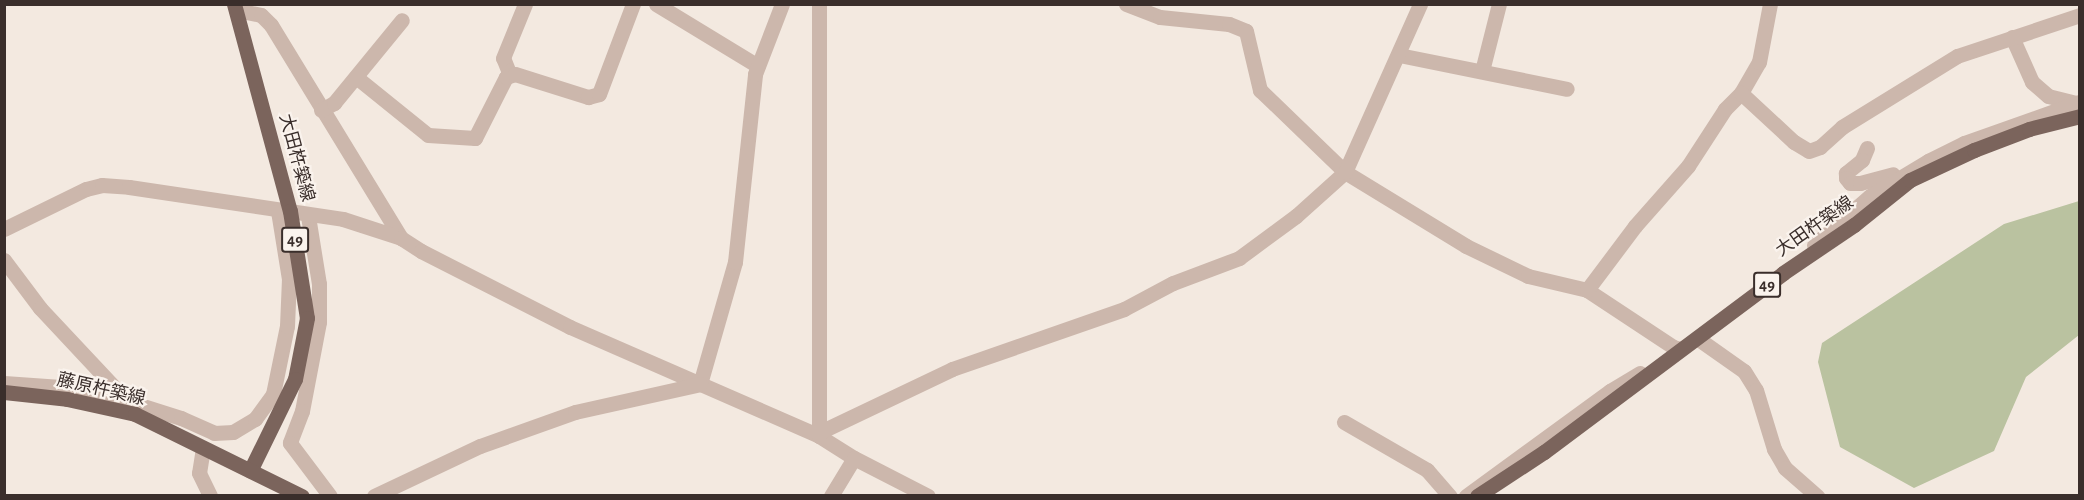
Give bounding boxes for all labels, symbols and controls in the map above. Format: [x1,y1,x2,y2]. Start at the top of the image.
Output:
street label: 大田杵築線 [274,112,318,204]
street label: 大田杵築線 [1772,192,1858,262]
road number: 49 [280,227,310,253]
road number: 49 [1752,272,1782,298]
street label: 藤原杵築線 [55,369,147,411]

